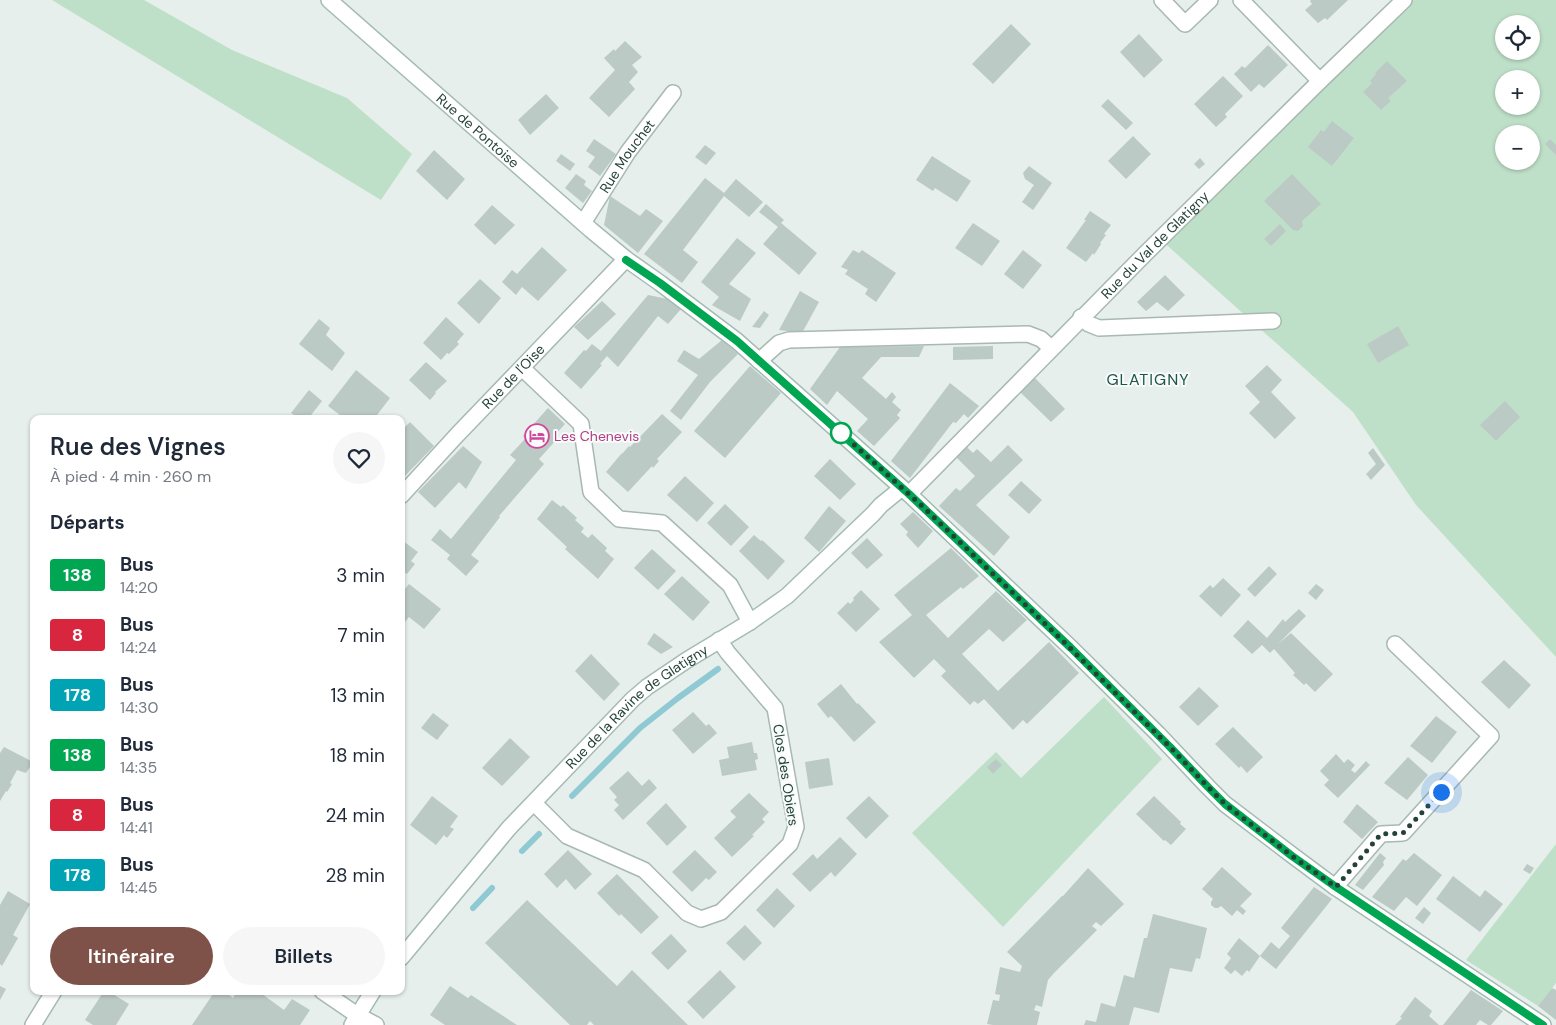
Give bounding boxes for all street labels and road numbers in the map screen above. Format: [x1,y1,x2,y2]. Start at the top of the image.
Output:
street label: Rue de Pontoise [433,89,523,172]
street label: Rue Mouchet [595,116,659,196]
street label: Rue du Val de Glatigny [1097,187,1213,303]
street label: Rue de l'Oise [478,340,549,413]
street label: Rue de la Ravine de Glatigny [562,640,711,773]
street label: Clos des Obiers [769,723,803,827]

